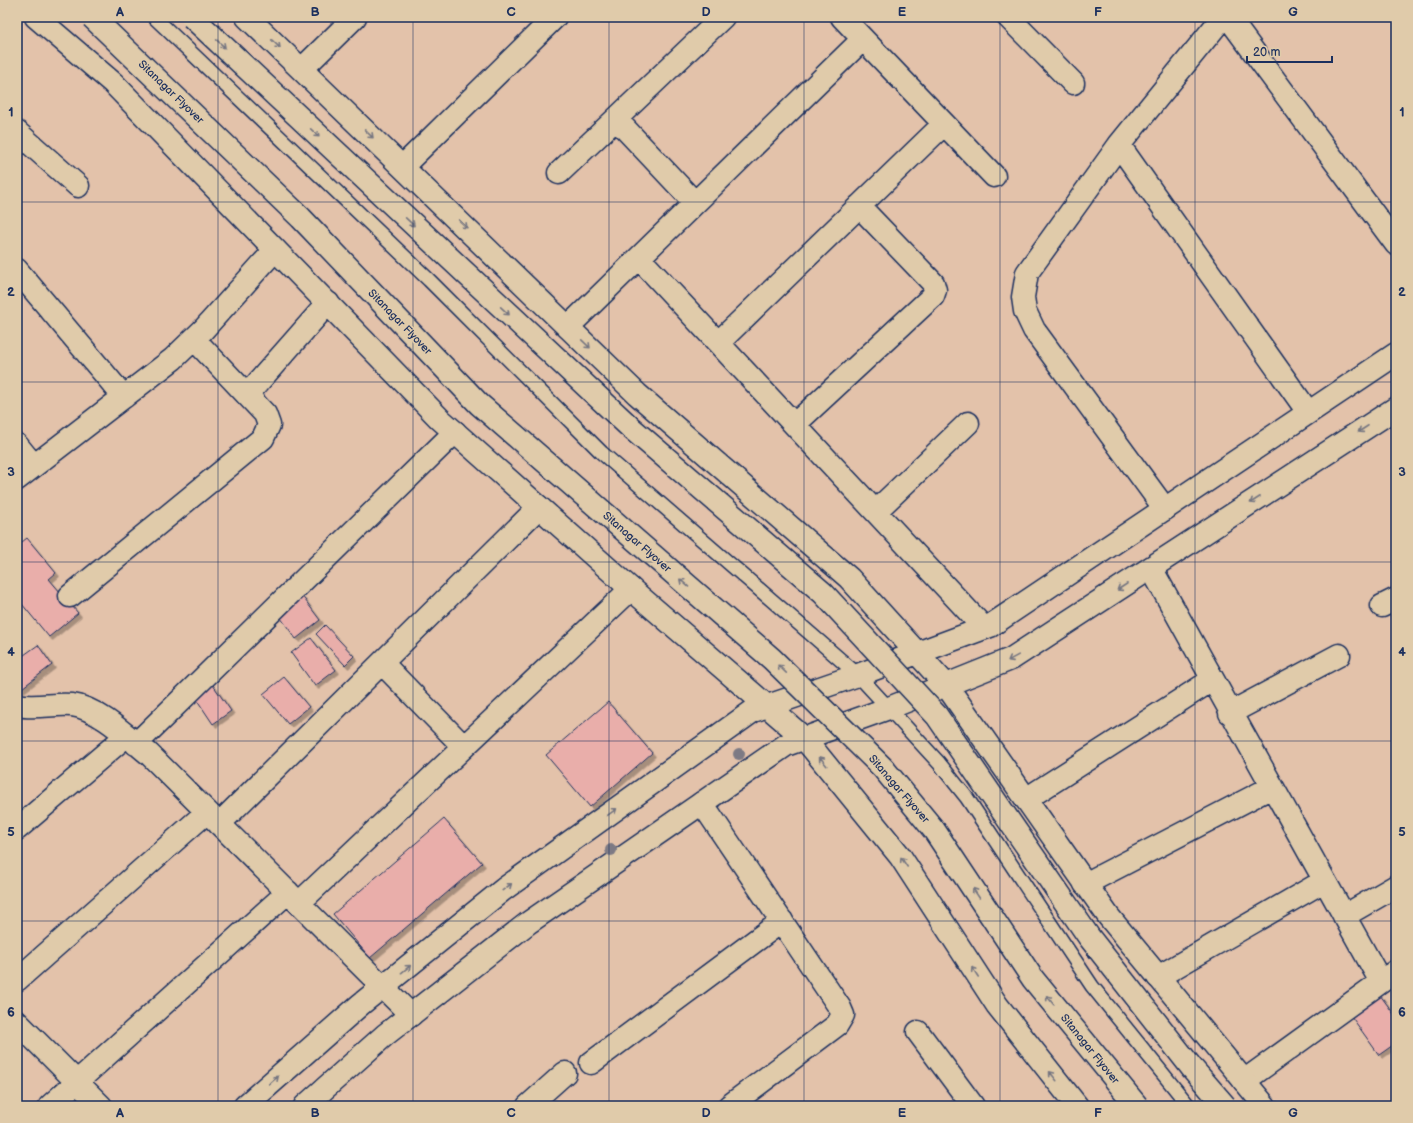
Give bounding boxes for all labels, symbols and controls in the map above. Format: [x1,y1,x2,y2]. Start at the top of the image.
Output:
text: A [115,4,124,20]
text: B [310,4,320,20]
text: C [506,4,516,20]
text: D [701,4,711,20]
text: E [898,4,907,20]
text: F [1094,4,1102,20]
text: G [1288,4,1298,20]
scale bar [1247,38,1332,64]
one-way arrow [216,39,226,49]
one-way arrow [270,39,280,48]
text: 20 m [1253,45,1280,60]
street label: Sitanagar Flyover [136,57,207,127]
text: 1 [8,104,14,120]
text: 1 [1399,104,1405,120]
one-way arrow [310,128,320,138]
one-way arrow [364,129,374,139]
one-way arrow [405,217,415,227]
one-way arrow [458,220,468,229]
text: 2 [7,284,15,300]
text: 2 [1398,284,1406,300]
street label: Sitanagar Flyover [365,287,435,358]
one-way arrow [500,306,510,316]
one-way arrow [581,340,591,349]
one-way arrow [1358,425,1369,433]
text: 3 [7,464,15,480]
text: 3 [1398,464,1406,480]
one-way arrow [1249,496,1260,505]
street label: Sitanagar Flyover [600,509,674,576]
one-way arrow [680,579,690,588]
one-way arrow [1117,583,1128,591]
text: 4 [7,644,15,660]
text: 4 [1398,644,1406,660]
one-way arrow [1007,654,1019,662]
one-way arrow [777,664,787,674]
street label: Sitanagar Flyover [866,752,933,826]
one-way arrow [818,756,827,767]
one-way arrow [607,808,618,816]
text: 5 [7,824,15,840]
text: 5 [1398,824,1406,840]
one-way arrow [900,857,909,868]
one-way arrow [501,883,512,891]
one-way arrow [972,888,980,899]
one-way arrow [400,965,411,973]
one-way arrow [971,967,979,978]
one-way arrow [1046,995,1055,1006]
text: 6 [7,1004,15,1020]
text: 6 [1398,1004,1406,1020]
street label: Sitanagar Flyover [1058,1011,1123,1087]
one-way arrow [1048,1070,1057,1081]
one-way arrow [269,1076,280,1085]
text: A [115,1105,124,1121]
text: B [310,1105,320,1121]
text: C [506,1105,516,1121]
text: D [701,1105,711,1121]
text: E [898,1105,907,1121]
text: F [1094,1105,1102,1121]
text: G [1288,1105,1298,1121]

